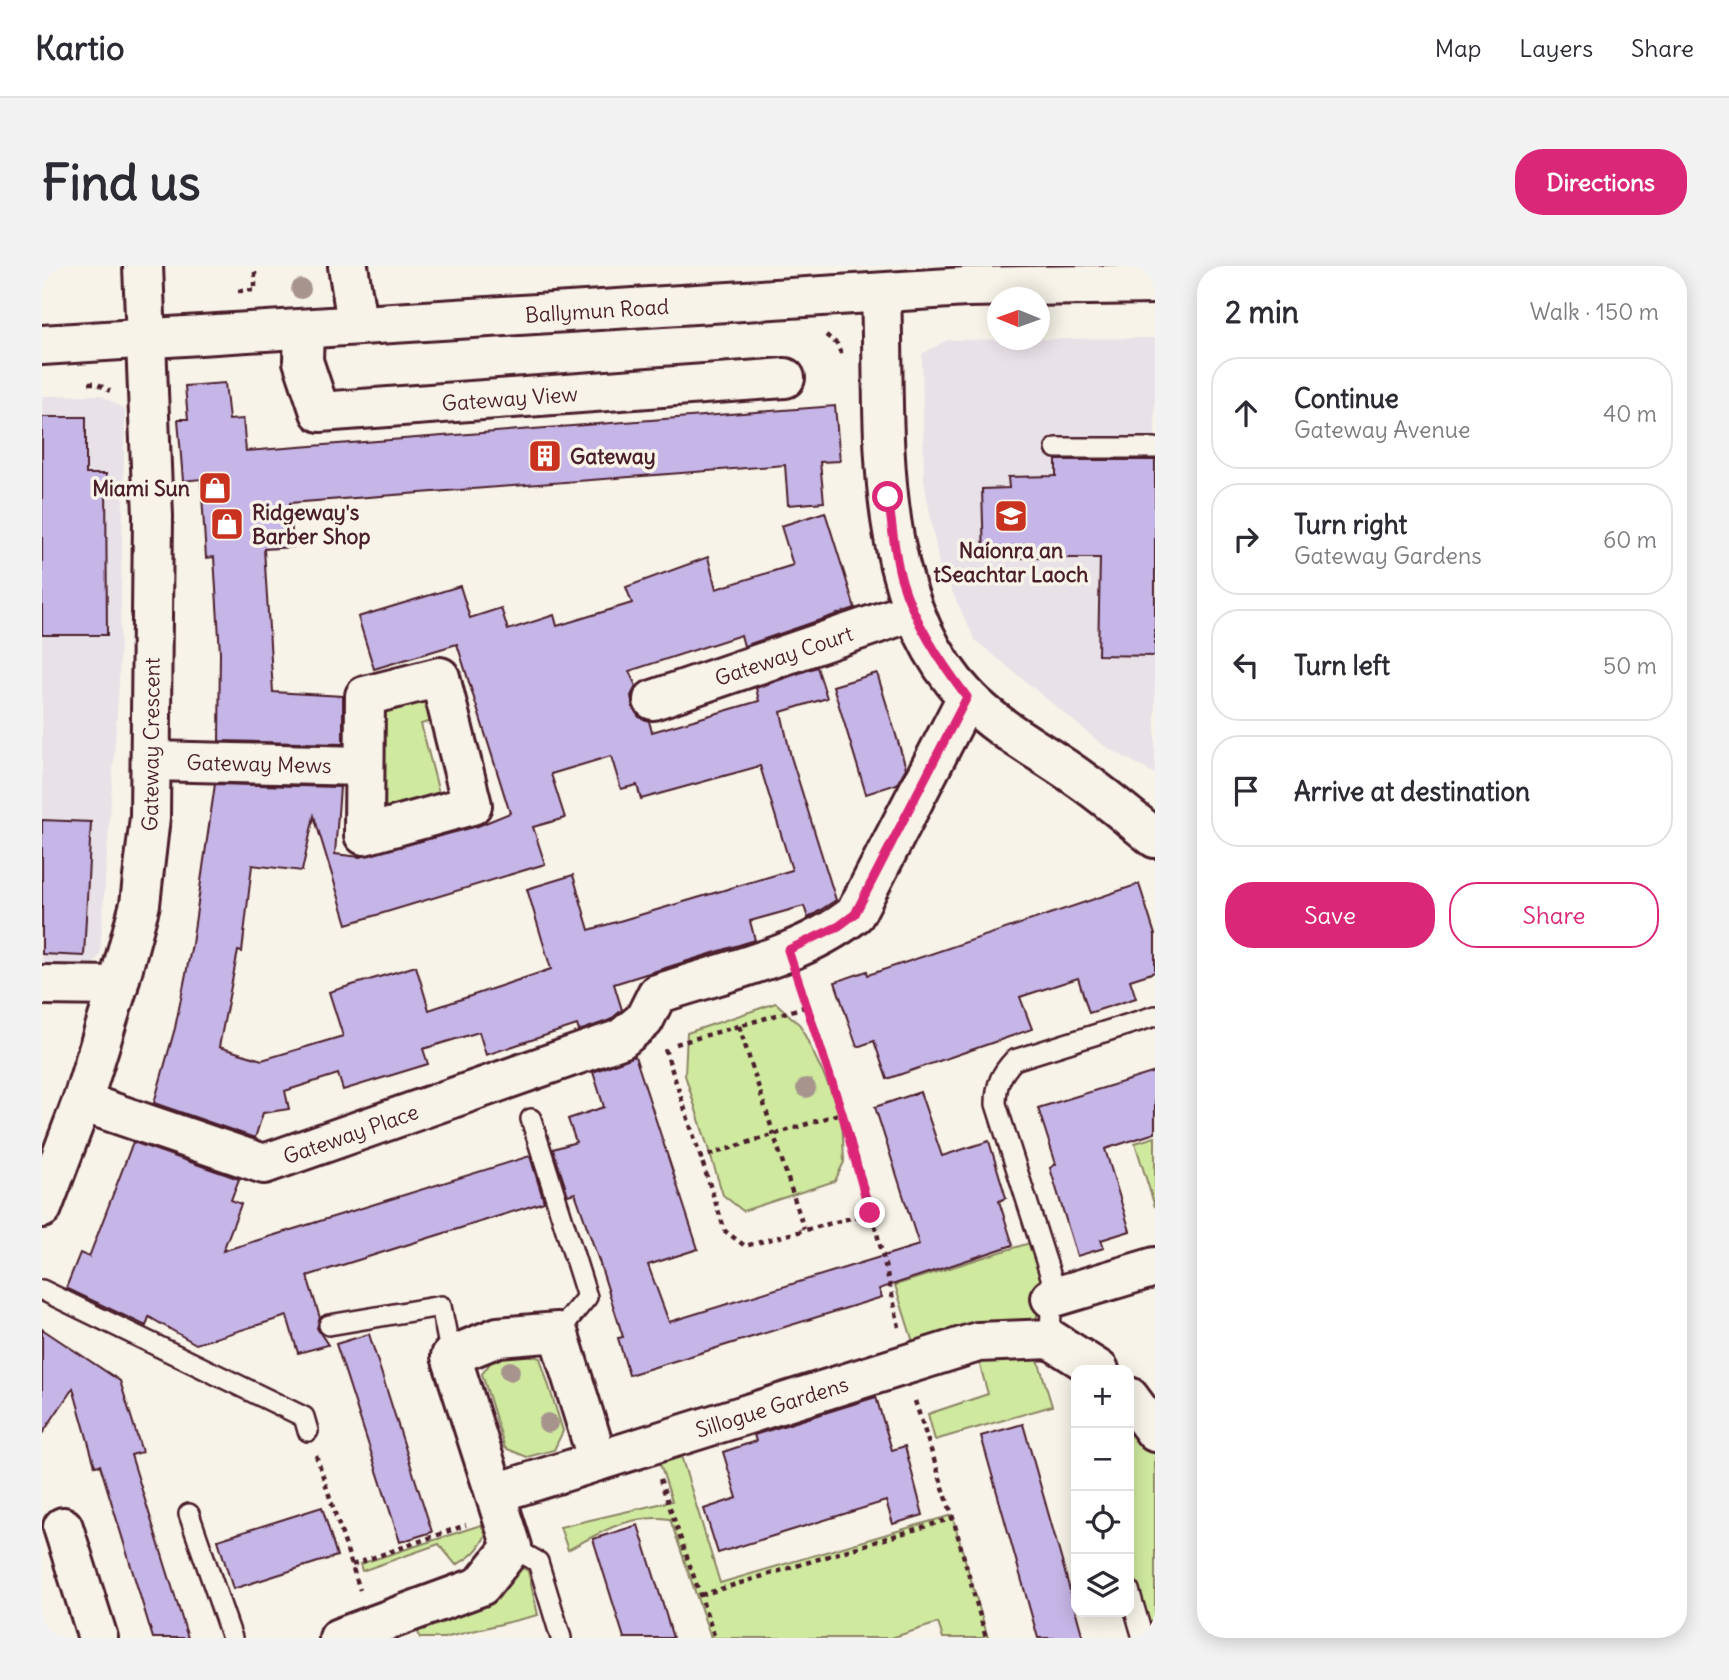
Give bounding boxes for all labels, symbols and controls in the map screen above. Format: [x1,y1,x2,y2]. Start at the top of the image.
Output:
text: Kartio [35,27,125,69]
text: Map [1435,33,1481,63]
text: Layers [1519,33,1593,63]
text: Share [1631,33,1694,63]
button: Directions [1515,149,1687,215]
text: Find us [42,152,200,213]
north arrow [987,287,1050,350]
street label: Ballymun Road [524,292,670,328]
text: 2 min [1225,293,1299,331]
text: Walk · 150 m [1530,297,1659,326]
street label: Gateway View [441,380,579,417]
text: Continue [1294,382,1399,415]
icon: ahead [1227,394,1265,432]
text: 40 m [1603,399,1657,428]
text: Gateway Avenue [1294,415,1470,444]
building icon: Gateway [526,437,564,475]
place label: Gateway [570,443,656,470]
shop icon: Miami Sun [196,469,234,507]
place label: Miami Sun [92,475,190,502]
route start [872,481,903,512]
school or university icon: Naíonra an tSeachtar Laoch [992,497,1030,535]
place label: Ridgeway's Barber Shop [252,499,370,550]
shop icon: Ridgeway's Barber Shop [208,505,246,543]
text: Turn right [1294,508,1407,541]
icon: right [1227,520,1265,558]
text: 60 m [1603,525,1657,554]
place label: Naíonra an tSeachtar Laoch [934,537,1088,588]
text: Gateway Gardens [1294,541,1482,570]
street label: Gateway Court [711,619,856,691]
icon: left [1227,646,1265,684]
text: Turn left [1294,649,1390,682]
text: 50 m [1603,651,1657,680]
street label: Gateway Crescent [135,657,165,833]
street label: Gateway Mews [186,748,332,779]
icon: arrive [1227,772,1265,810]
text: Arrive at destination [1294,775,1530,808]
button: Save [1225,882,1435,948]
button: Share [1449,882,1659,948]
street label: Gateway Place [279,1098,422,1170]
route end [854,1197,885,1228]
map controls [1071,1365,1134,1617]
button: + [1071,1365,1134,1428]
street label: Sillogue Gardens [692,1370,852,1443]
button: − [1071,1428,1134,1491]
button: locate [1071,1491,1134,1554]
button: layers [1071,1554,1134,1617]

